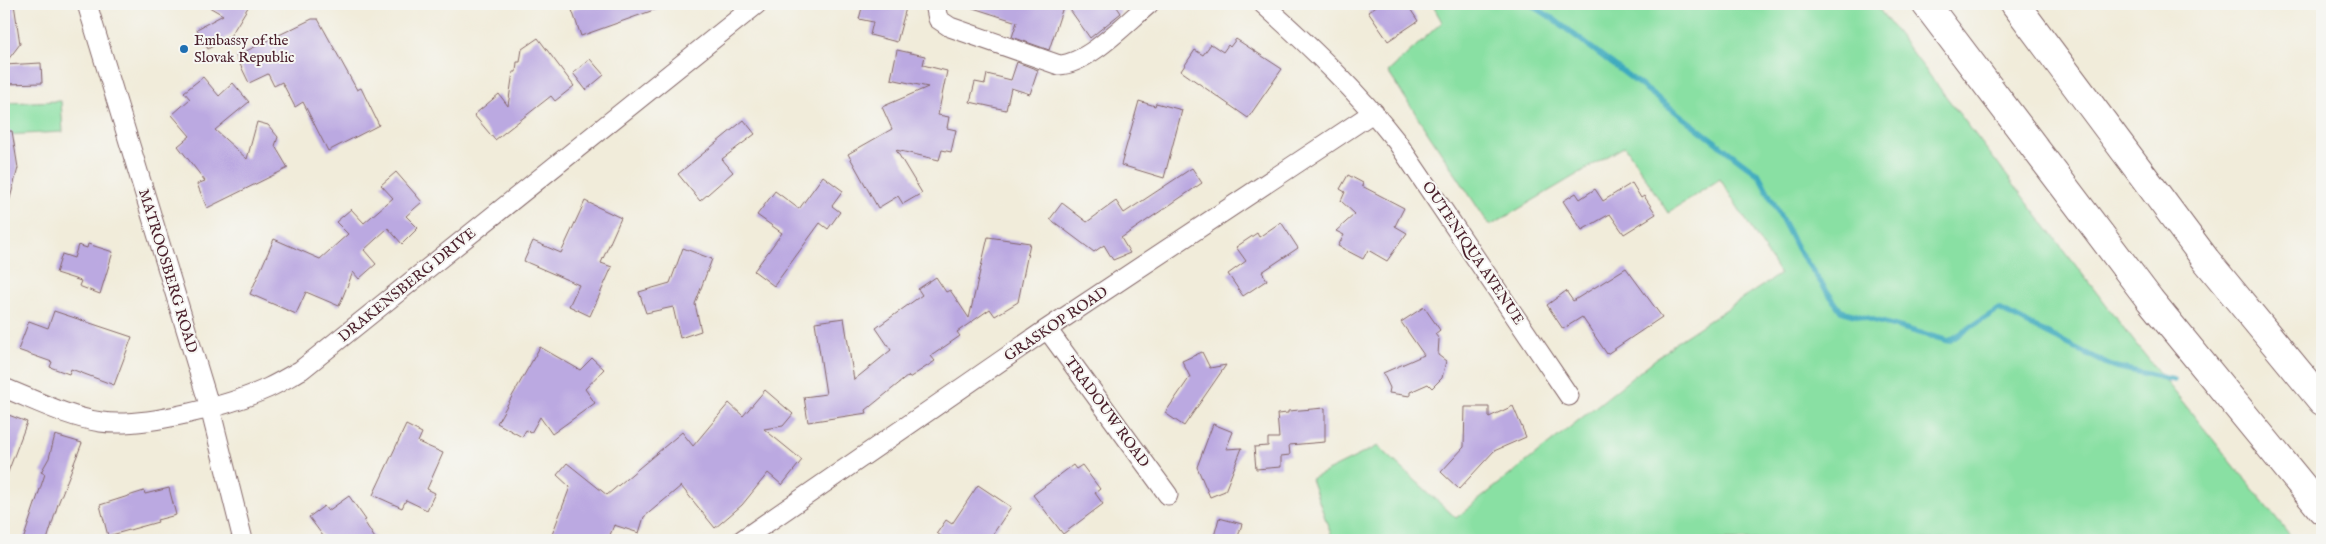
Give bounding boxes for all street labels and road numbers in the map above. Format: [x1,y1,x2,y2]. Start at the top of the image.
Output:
street label: OUTENIQUA AVENUE [1418,178,1528,328]
street label: MATROOSBERG ROAD [134,187,202,355]
street label: DRAKENSBERG DRIVE [334,224,480,346]
street label: GRASKOP ROAD [1000,282,1112,366]
street label: TRADOUW ROAD [1060,353,1154,471]

